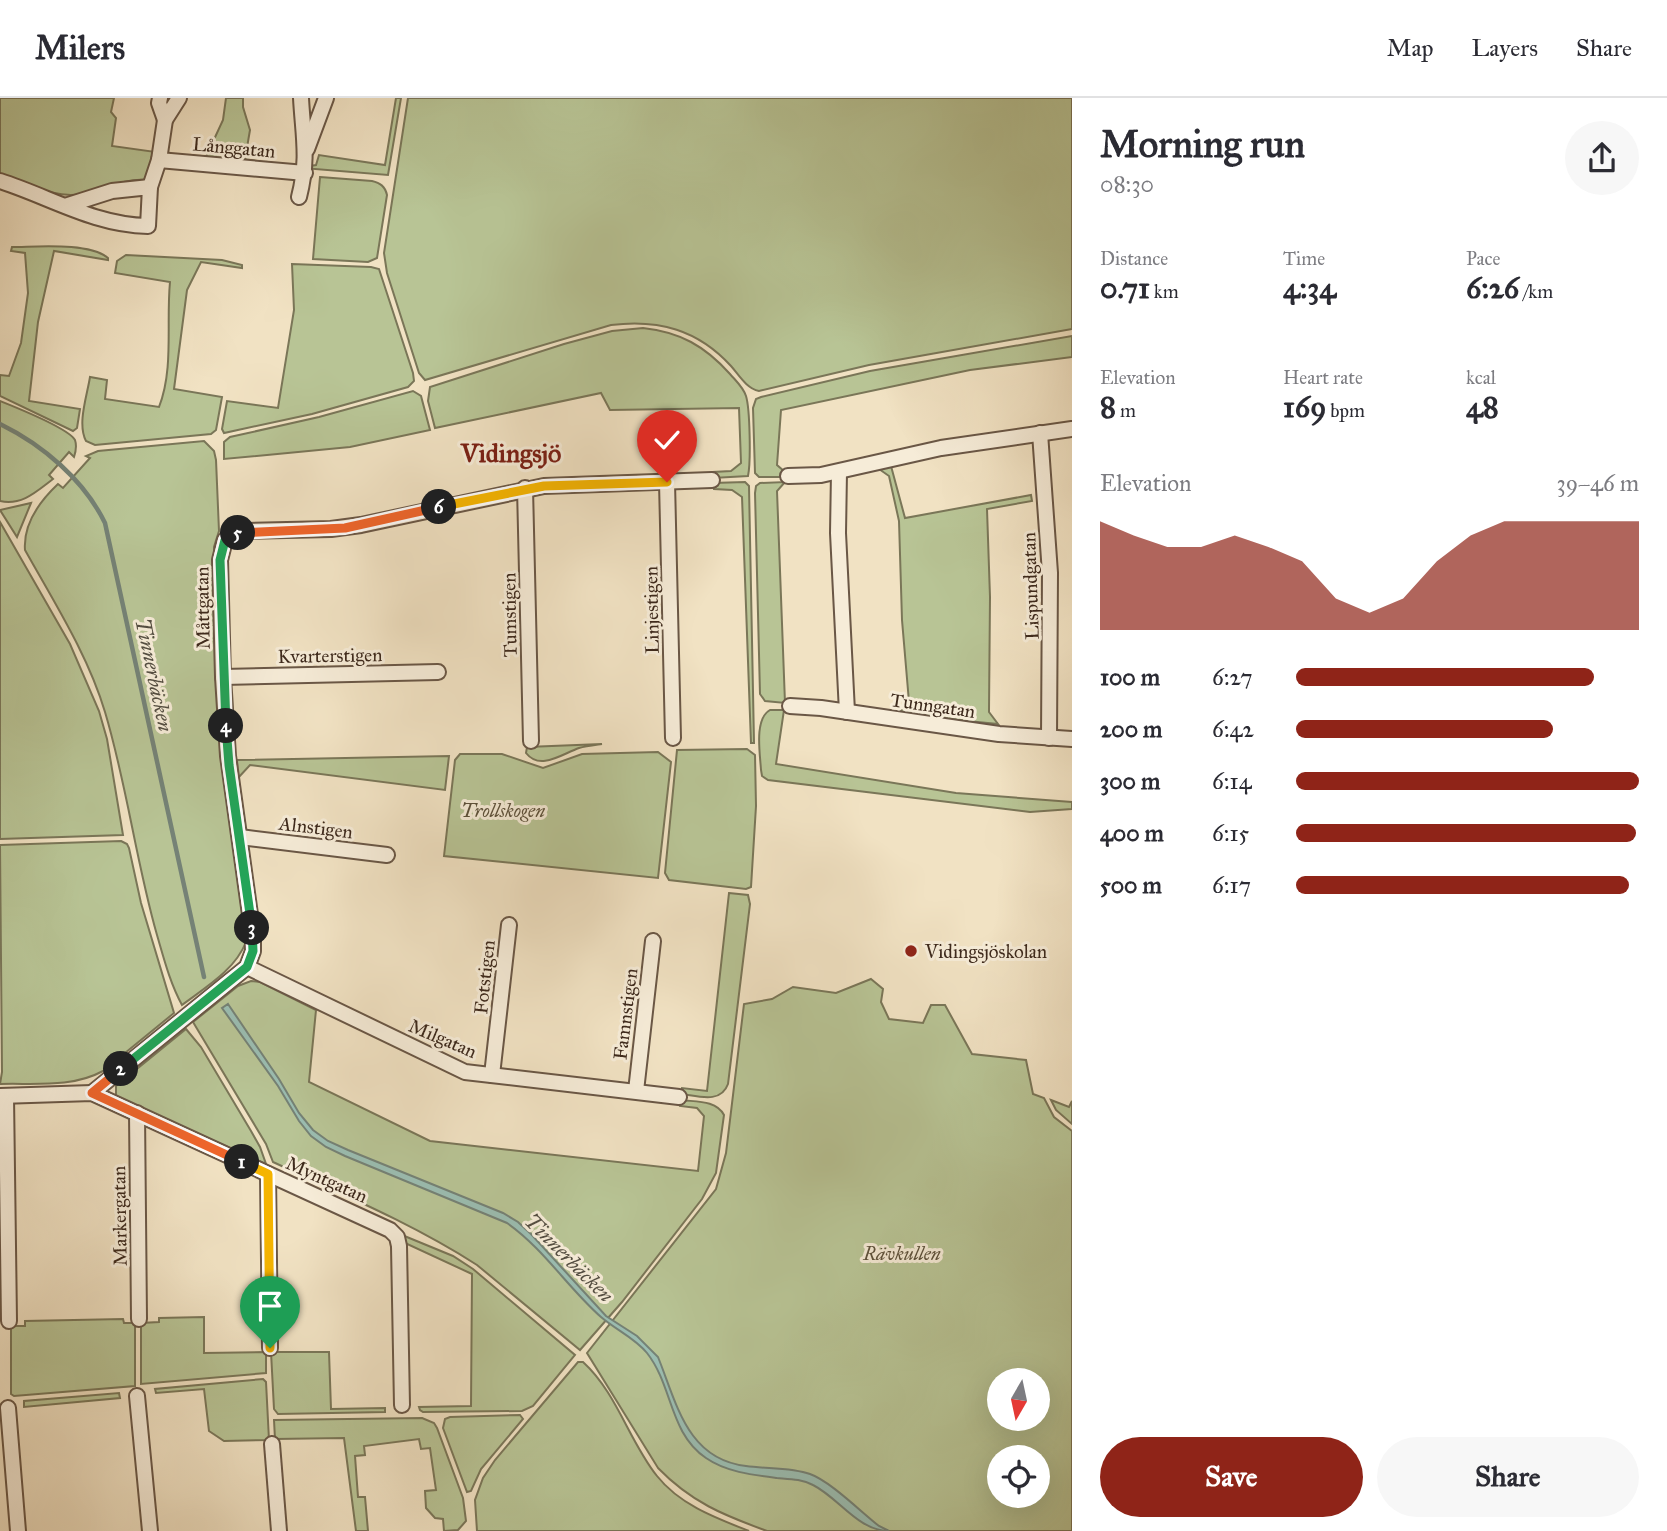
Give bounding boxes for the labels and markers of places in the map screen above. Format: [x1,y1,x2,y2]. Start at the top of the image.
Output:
pin [637,410,697,482]
pin: 6 [422,490,457,524]
pin: 5 [220,516,256,550]
pin: 4 [208,708,244,744]
pin: 3 [234,910,270,946]
place label: Vidingsjöskolan [924,940,1047,964]
marker: Vidingsjöskolan [903,943,919,959]
pin: 2 [104,1052,138,1086]
pin: 1 [224,1144,260,1180]
pin [240,1276,300,1348]

